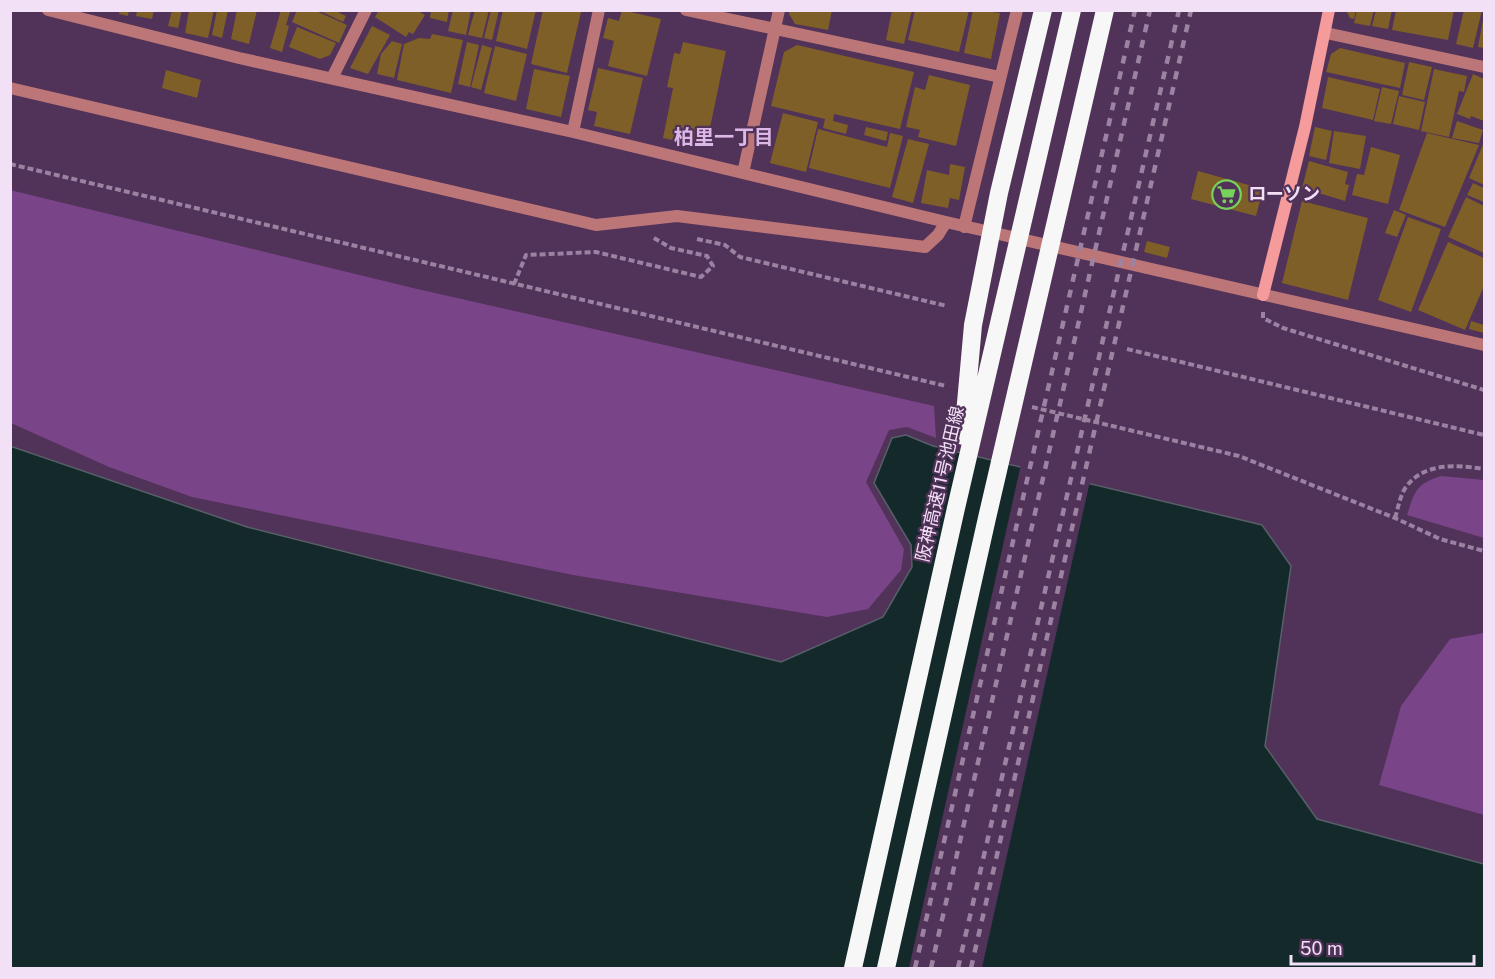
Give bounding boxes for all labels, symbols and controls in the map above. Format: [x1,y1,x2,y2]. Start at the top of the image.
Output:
district label: 柏里一丁目 [674,125,774,149]
supermarket icon: ローソン [1211,178,1243,210]
place label: ローソン [1248,183,1320,204]
street label: 阪神高速11号池田線 [911,404,968,564]
scale bar [1291,928,1474,966]
text: 50 m [1300,938,1343,959]

